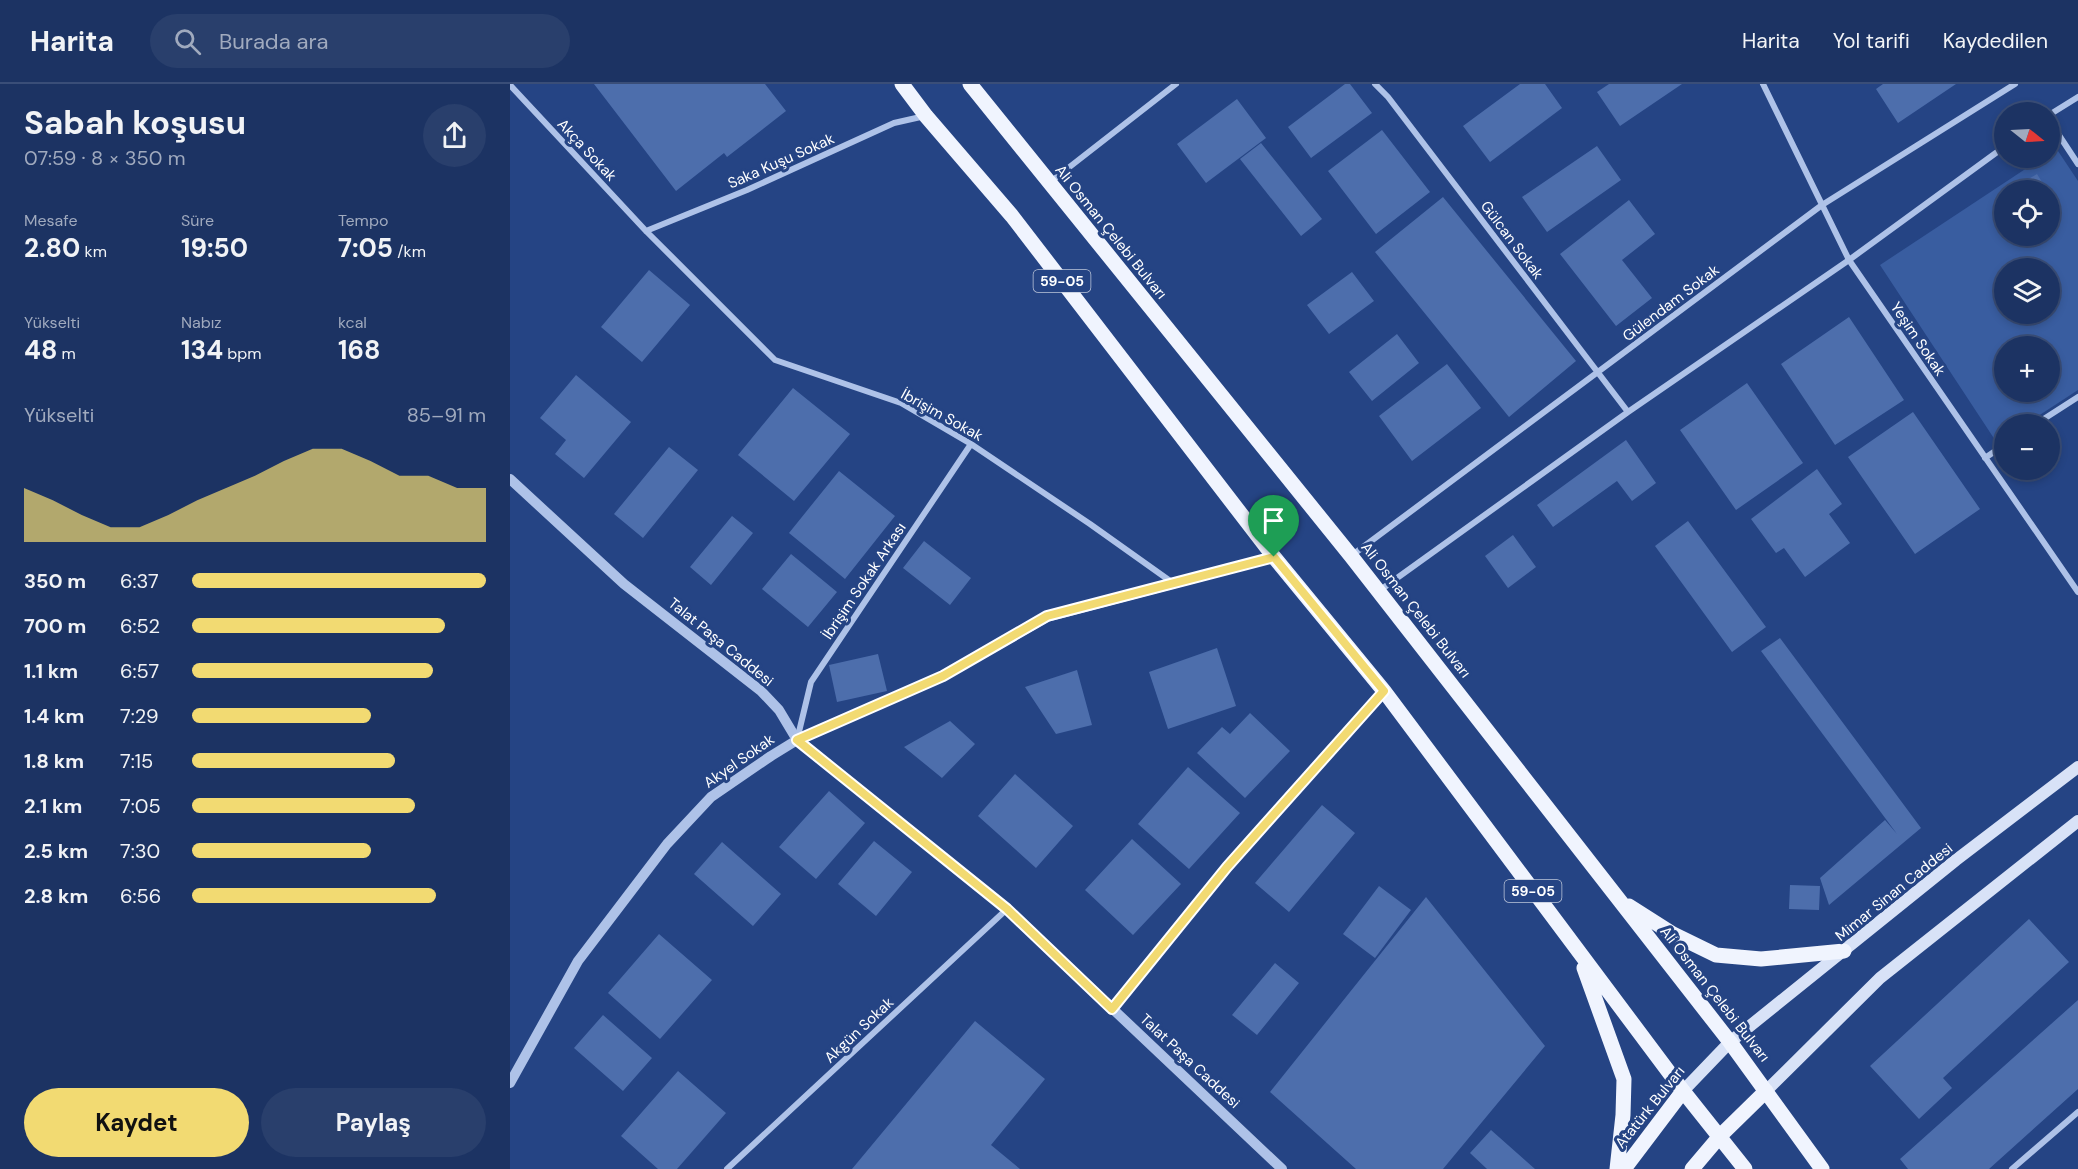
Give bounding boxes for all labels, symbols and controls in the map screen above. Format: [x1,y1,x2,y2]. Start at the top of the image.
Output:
search box [150,14,570,68]
text: Harita [30,23,114,60]
icon: search [171,25,204,58]
text: Burada ara [219,27,329,56]
text: Harita [1742,27,1800,55]
text: Yol tarifi [1833,27,1910,55]
text: Kaydedilen [1943,27,2048,55]
text: Sabah koşusu [24,101,246,144]
north arrow [1994,102,2060,168]
map controls [1994,102,2060,480]
button: share [423,104,486,167]
street label: Akça Sokak [553,114,621,186]
street label: Saka Kuşu Sokak [725,128,838,193]
text: 07:59 · 8 × 350 m [24,145,186,171]
street label: Ali Osman Çelebi Bulvarı [1051,161,1171,303]
button: locate [1994,180,2060,246]
street label: Gülcan Sokak [1476,197,1548,284]
text: Mesafe [24,210,78,231]
text: Süre [181,210,214,231]
text: Tempo [338,210,388,231]
text: 2.80 [24,231,80,265]
text: 19:50 [181,231,248,265]
text: 7:05 [338,231,393,265]
text: km [80,241,107,262]
text: /km [393,241,426,262]
button: layers [1994,258,2060,324]
street label: Gülendam Sokak [1619,260,1724,346]
road number: 59-05 [1034,270,1090,292]
street label: Yeşim Sokak [1886,298,1950,380]
text: Yükselti [24,312,80,333]
text: Nabız [181,312,222,333]
text: kcal [338,312,367,333]
text: 48 [24,333,57,367]
text: 134 [181,333,223,367]
text: 168 [338,333,380,367]
button: + [1994,336,2060,402]
text: m [57,343,76,364]
text: bpm [223,343,262,364]
street label: İbrişim Sokak [897,384,987,446]
text: Yükselti [24,402,94,428]
text: 85–91 m [407,402,486,428]
button: − [1994,414,2060,480]
pin [1248,495,1299,557]
icon: arrive [1257,504,1290,537]
street label: İbrişim Sokak Arkası [817,519,911,643]
street label: Ali Osman Çelebi Bulvarı [1357,538,1475,682]
text: 350 m [24,568,86,594]
text: 6:37 [120,568,159,594]
street label: Talat Paşa Caddesi [664,593,778,691]
text: 700 m [24,613,86,639]
text: 6:52 [120,613,160,639]
text: 1.1 km [24,658,78,684]
text: 6:57 [120,658,159,684]
text: 1.4 km [24,703,84,729]
text: 7:29 [120,703,159,729]
street label: Akyel Sokak [700,729,779,793]
text: 1.8 km [24,748,84,774]
text: 7:15 [120,748,153,774]
text: 2.1 km [24,793,82,819]
text: 7:05 [120,793,161,819]
text: 2.5 km [24,838,88,864]
text: 7:30 [120,838,160,864]
street label: Mimar Sinan Caddesi [1831,838,1957,946]
road number: 59-05 [1504,880,1562,902]
text: 2.8 km [24,883,88,909]
text: 6:56 [120,883,161,909]
street label: Ali Osman Çelebi Bulvarı [1656,922,1774,1066]
street label: Akgün Sokak [820,992,898,1067]
street label: Talat Paşa Caddesi [1136,1009,1244,1113]
street label: Atatürk Bulvarı [1611,1062,1689,1152]
button: Kaydet [24,1088,249,1157]
button: Paylaş [261,1088,486,1157]

